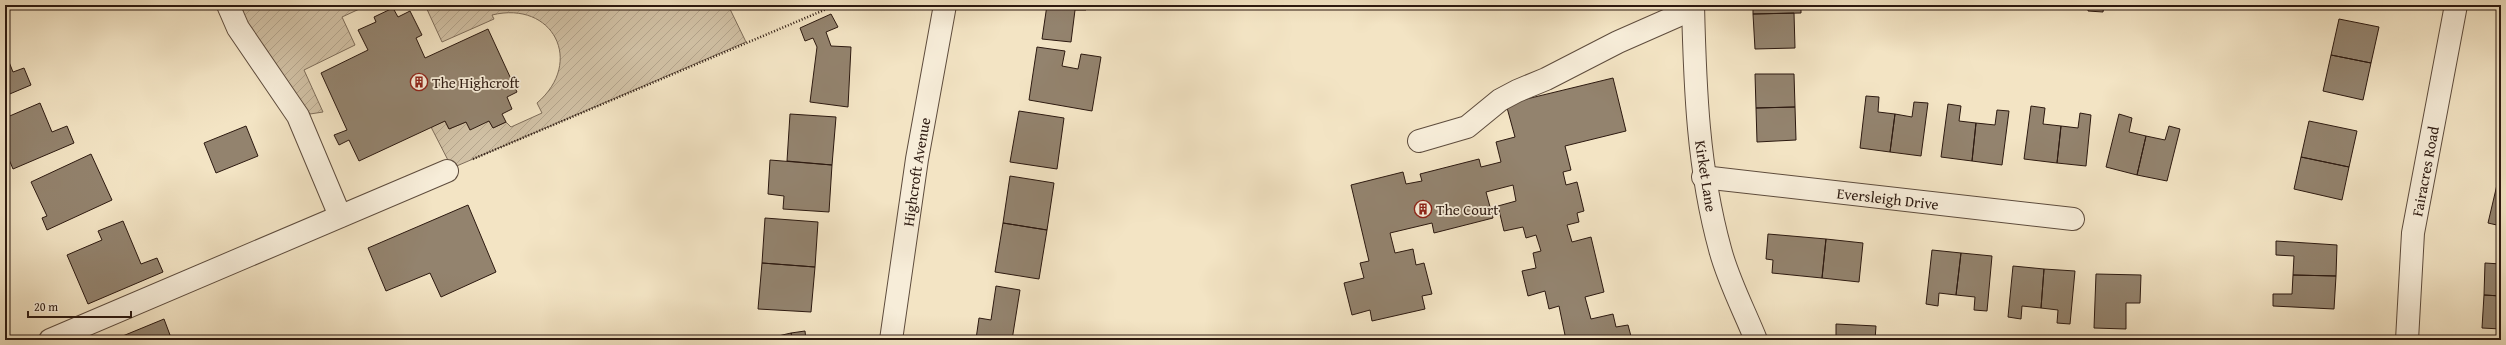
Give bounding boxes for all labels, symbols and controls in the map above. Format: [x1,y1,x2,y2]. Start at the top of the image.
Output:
building icon: The Highcroft [409,72,429,92]
place label: The Highcroft [432,72,520,93]
street label: Highcroft Avenue [897,116,935,228]
street label: Fairacres Road [2406,124,2443,218]
street label: Kirket Lane [1690,139,1722,213]
street label: Eversleigh Drive [1836,182,1940,214]
building icon: The Court [1413,199,1433,219]
place label: The Court [1436,199,1499,220]
scale bar [28,293,131,319]
text: 20 m [34,298,58,315]

